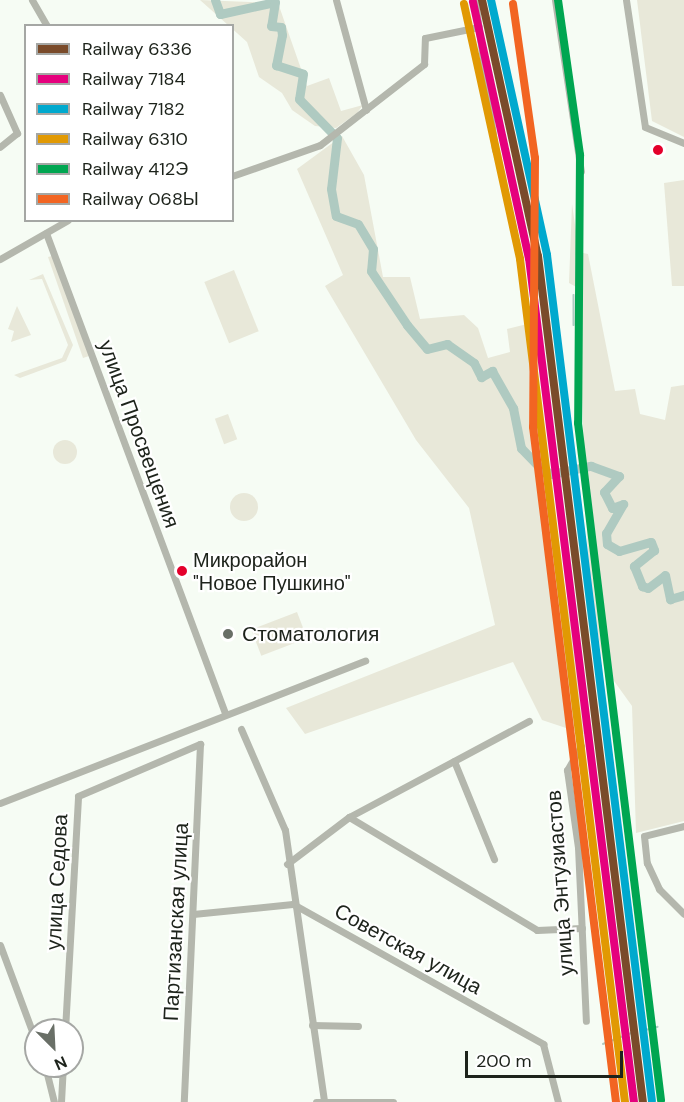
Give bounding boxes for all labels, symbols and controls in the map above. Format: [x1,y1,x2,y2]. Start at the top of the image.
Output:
legend [24,24,234,222]
text: Railway 6336 [82,37,192,61]
text: Railway 7184 [82,67,185,91]
text: Railway 7182 [82,97,185,121]
text: Railway 6310 [82,127,188,151]
unlabelled marker [652,144,664,156]
text: Railway 412Э [82,157,188,181]
text: Railway 068Ы [82,187,199,211]
street label: улица Просвещения [93,337,185,531]
place label: Микрорайон "Новое Пушкино" [193,548,351,595]
marker: Микрорайон "Новое Пушкино" [176,565,188,577]
place label: Стоматология [242,621,379,647]
marker: Стоматология [219,625,237,643]
street label: улица Энтузиастов [541,789,579,977]
street label: улица Седова [41,813,73,951]
street label: Партизанская улица [158,822,194,1022]
street label: Советская улица [330,898,486,1000]
north arrow [24,1018,84,1078]
scale bar [468,1039,626,1077]
text: 200 m [476,1049,532,1073]
text: N [51,1051,70,1075]

